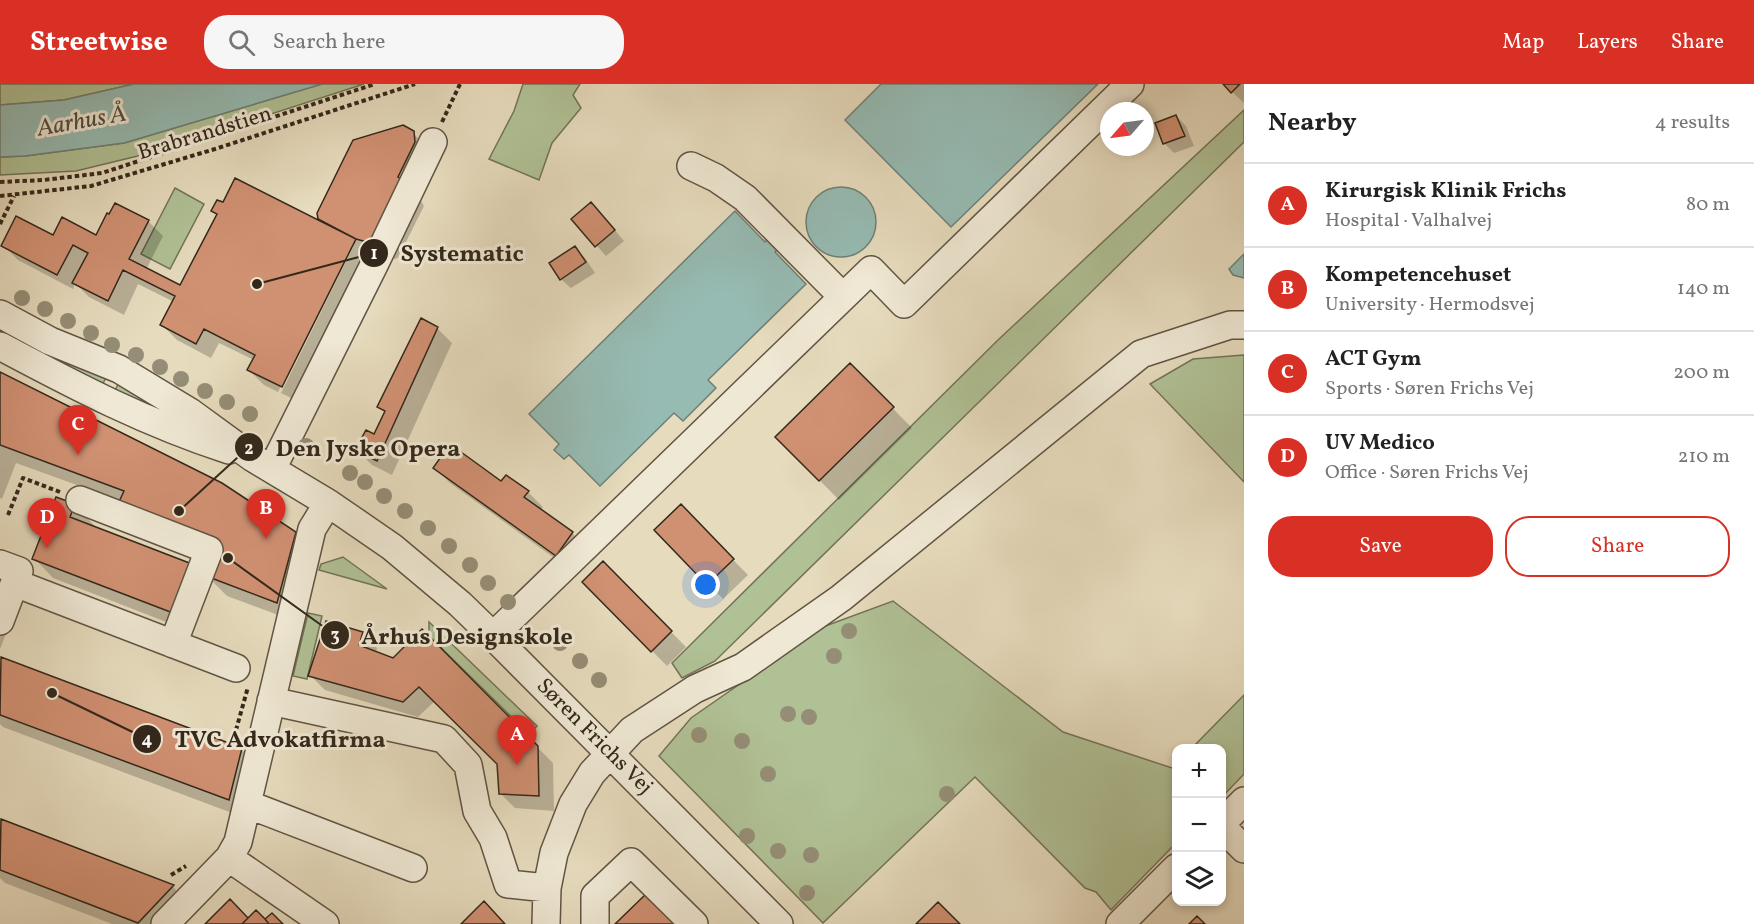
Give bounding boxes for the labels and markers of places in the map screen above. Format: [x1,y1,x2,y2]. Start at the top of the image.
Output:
callout: Systematic [359,232,536,274]
pin: C [58,406,98,455]
callout: Den Jyske Opera [234,426,473,468]
pin: B [246,490,286,539]
pin: D [28,498,66,548]
callout: Århus Designskole [320,614,585,656]
pin: A [498,716,536,765]
callout: TVC Advokatfirma [132,718,397,760]

